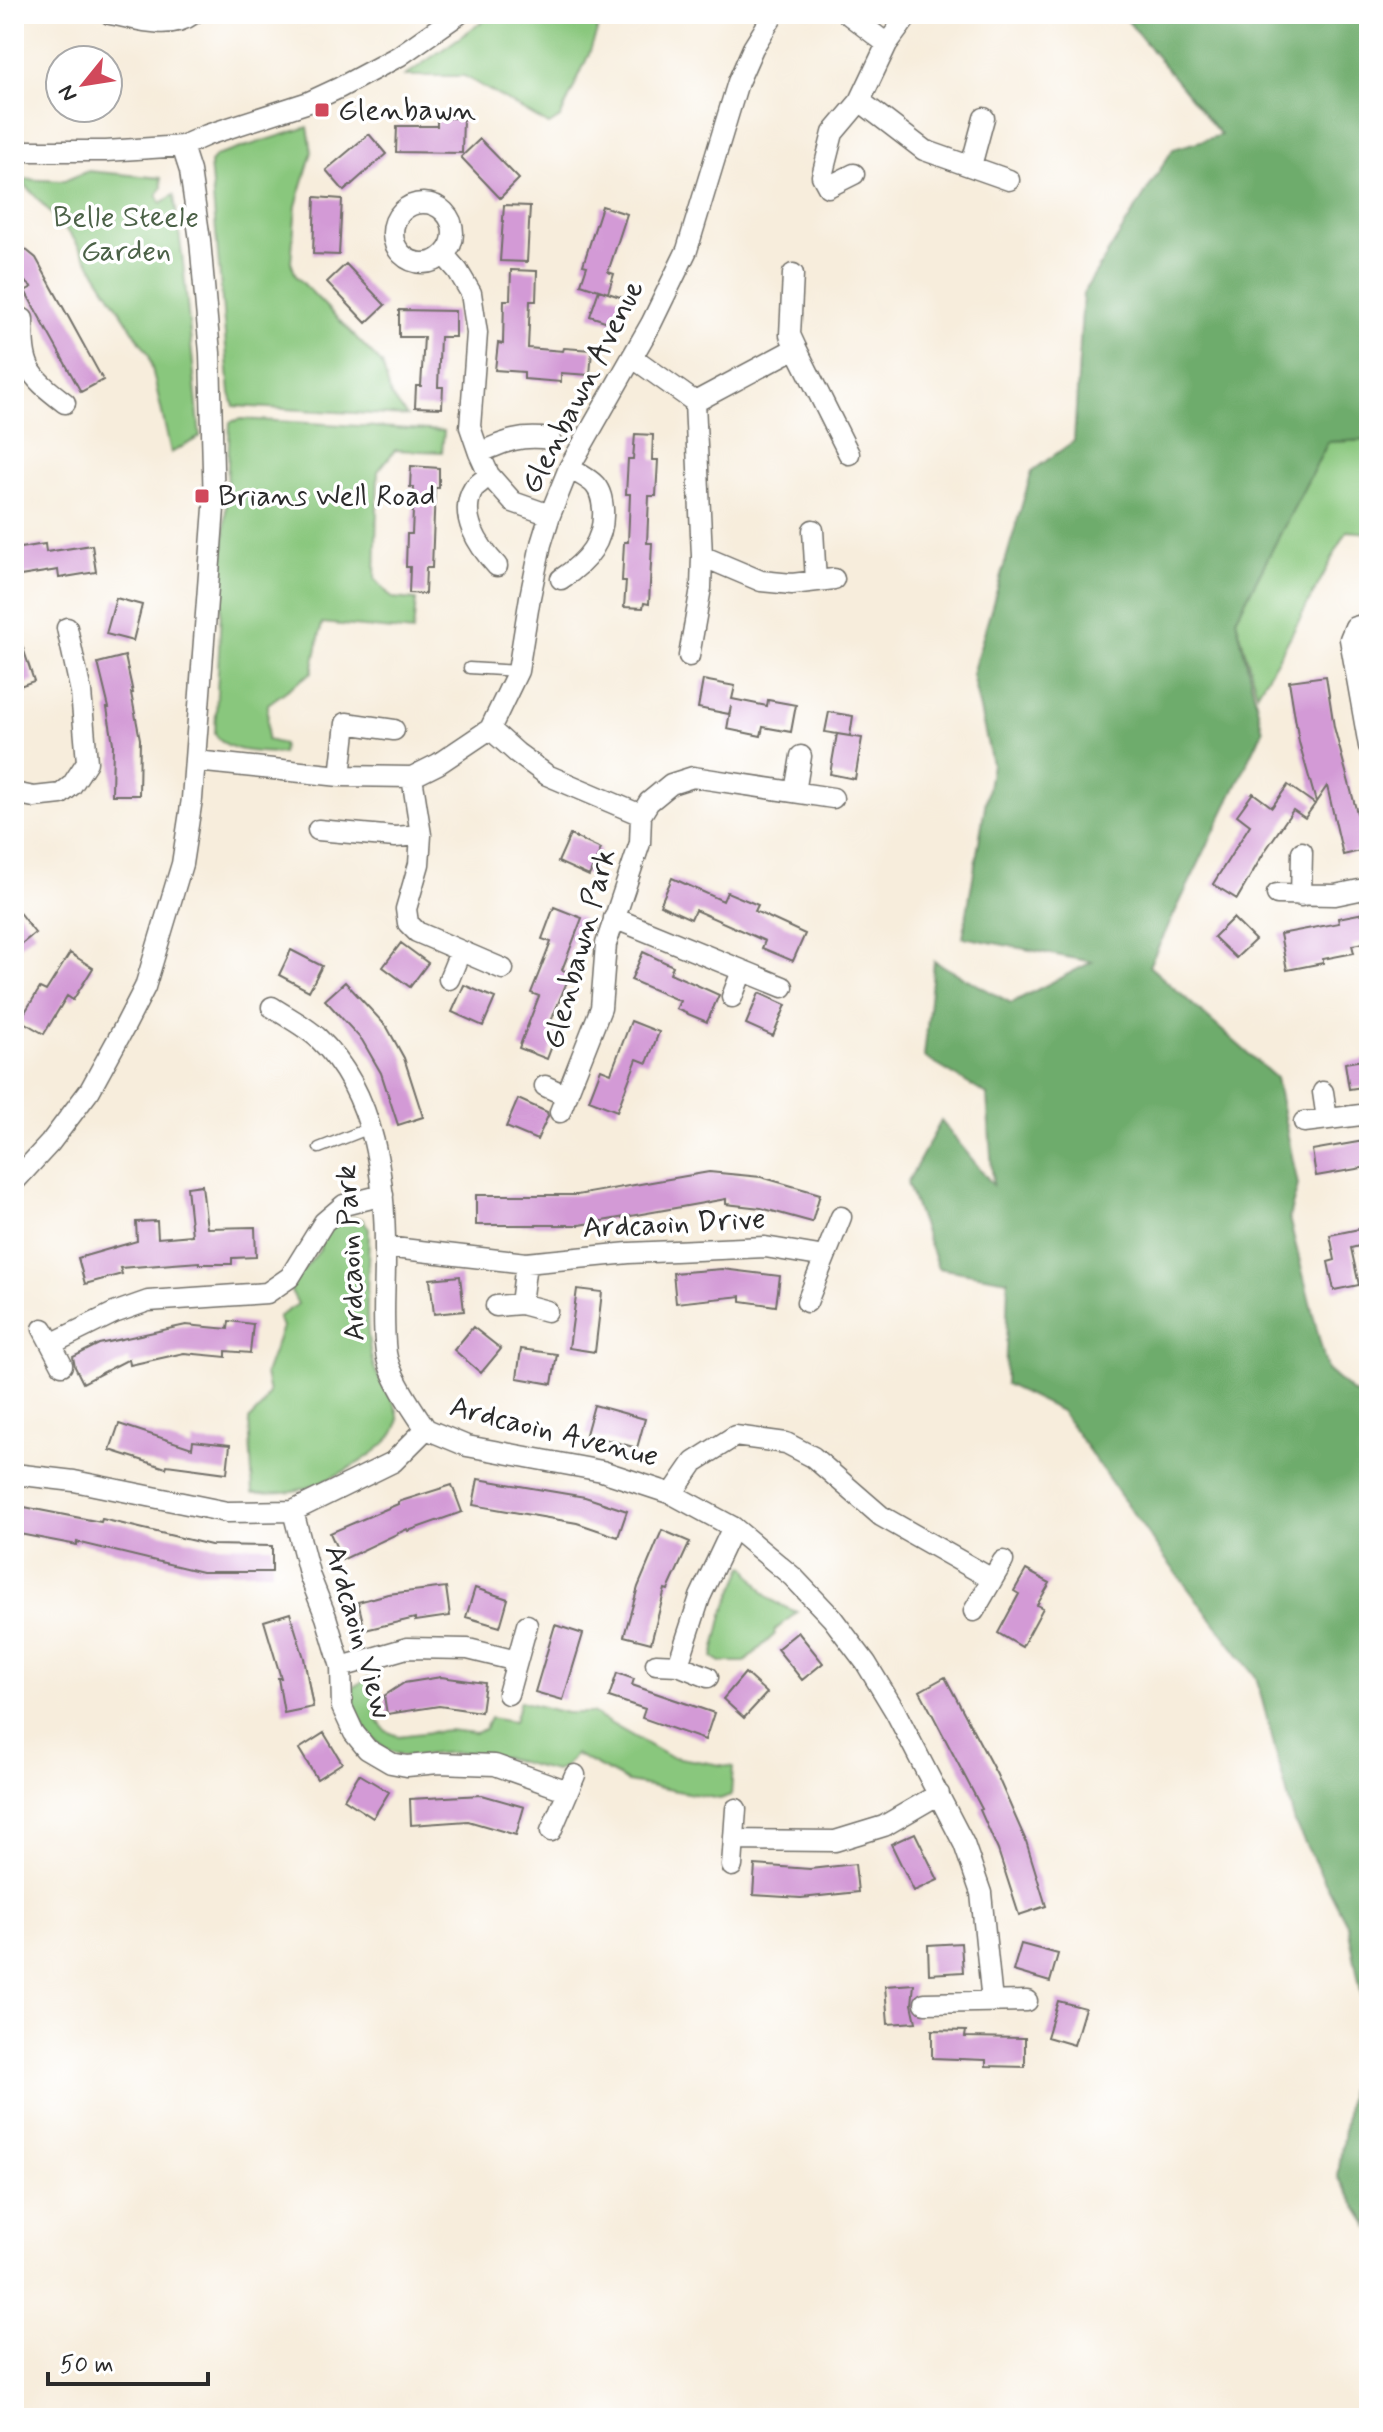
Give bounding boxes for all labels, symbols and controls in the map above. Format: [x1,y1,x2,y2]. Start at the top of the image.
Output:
north arrow [44,44,124,124]
text: N [53,80,84,106]
place label: Glenbawn [338,91,476,130]
marker: Glenbawn [313,101,331,119]
park label: Belle Steele Garden [53,198,199,271]
street label: Glenbawn Avenue [512,273,654,501]
place label: Brians Well Road [218,477,435,516]
marker: Brians Well Road [193,487,211,505]
street label: Glenbawn Park [535,845,625,1053]
street label: Ardcaoin Park [327,1164,375,1342]
street label: Ardcaoin Drive [582,1200,766,1248]
street label: Ardcaoin Avenue [446,1387,662,1477]
street label: Ardcaoin View [315,1540,401,1724]
scale bar [48,2336,208,2386]
text: 50 m [60,2350,114,2381]

